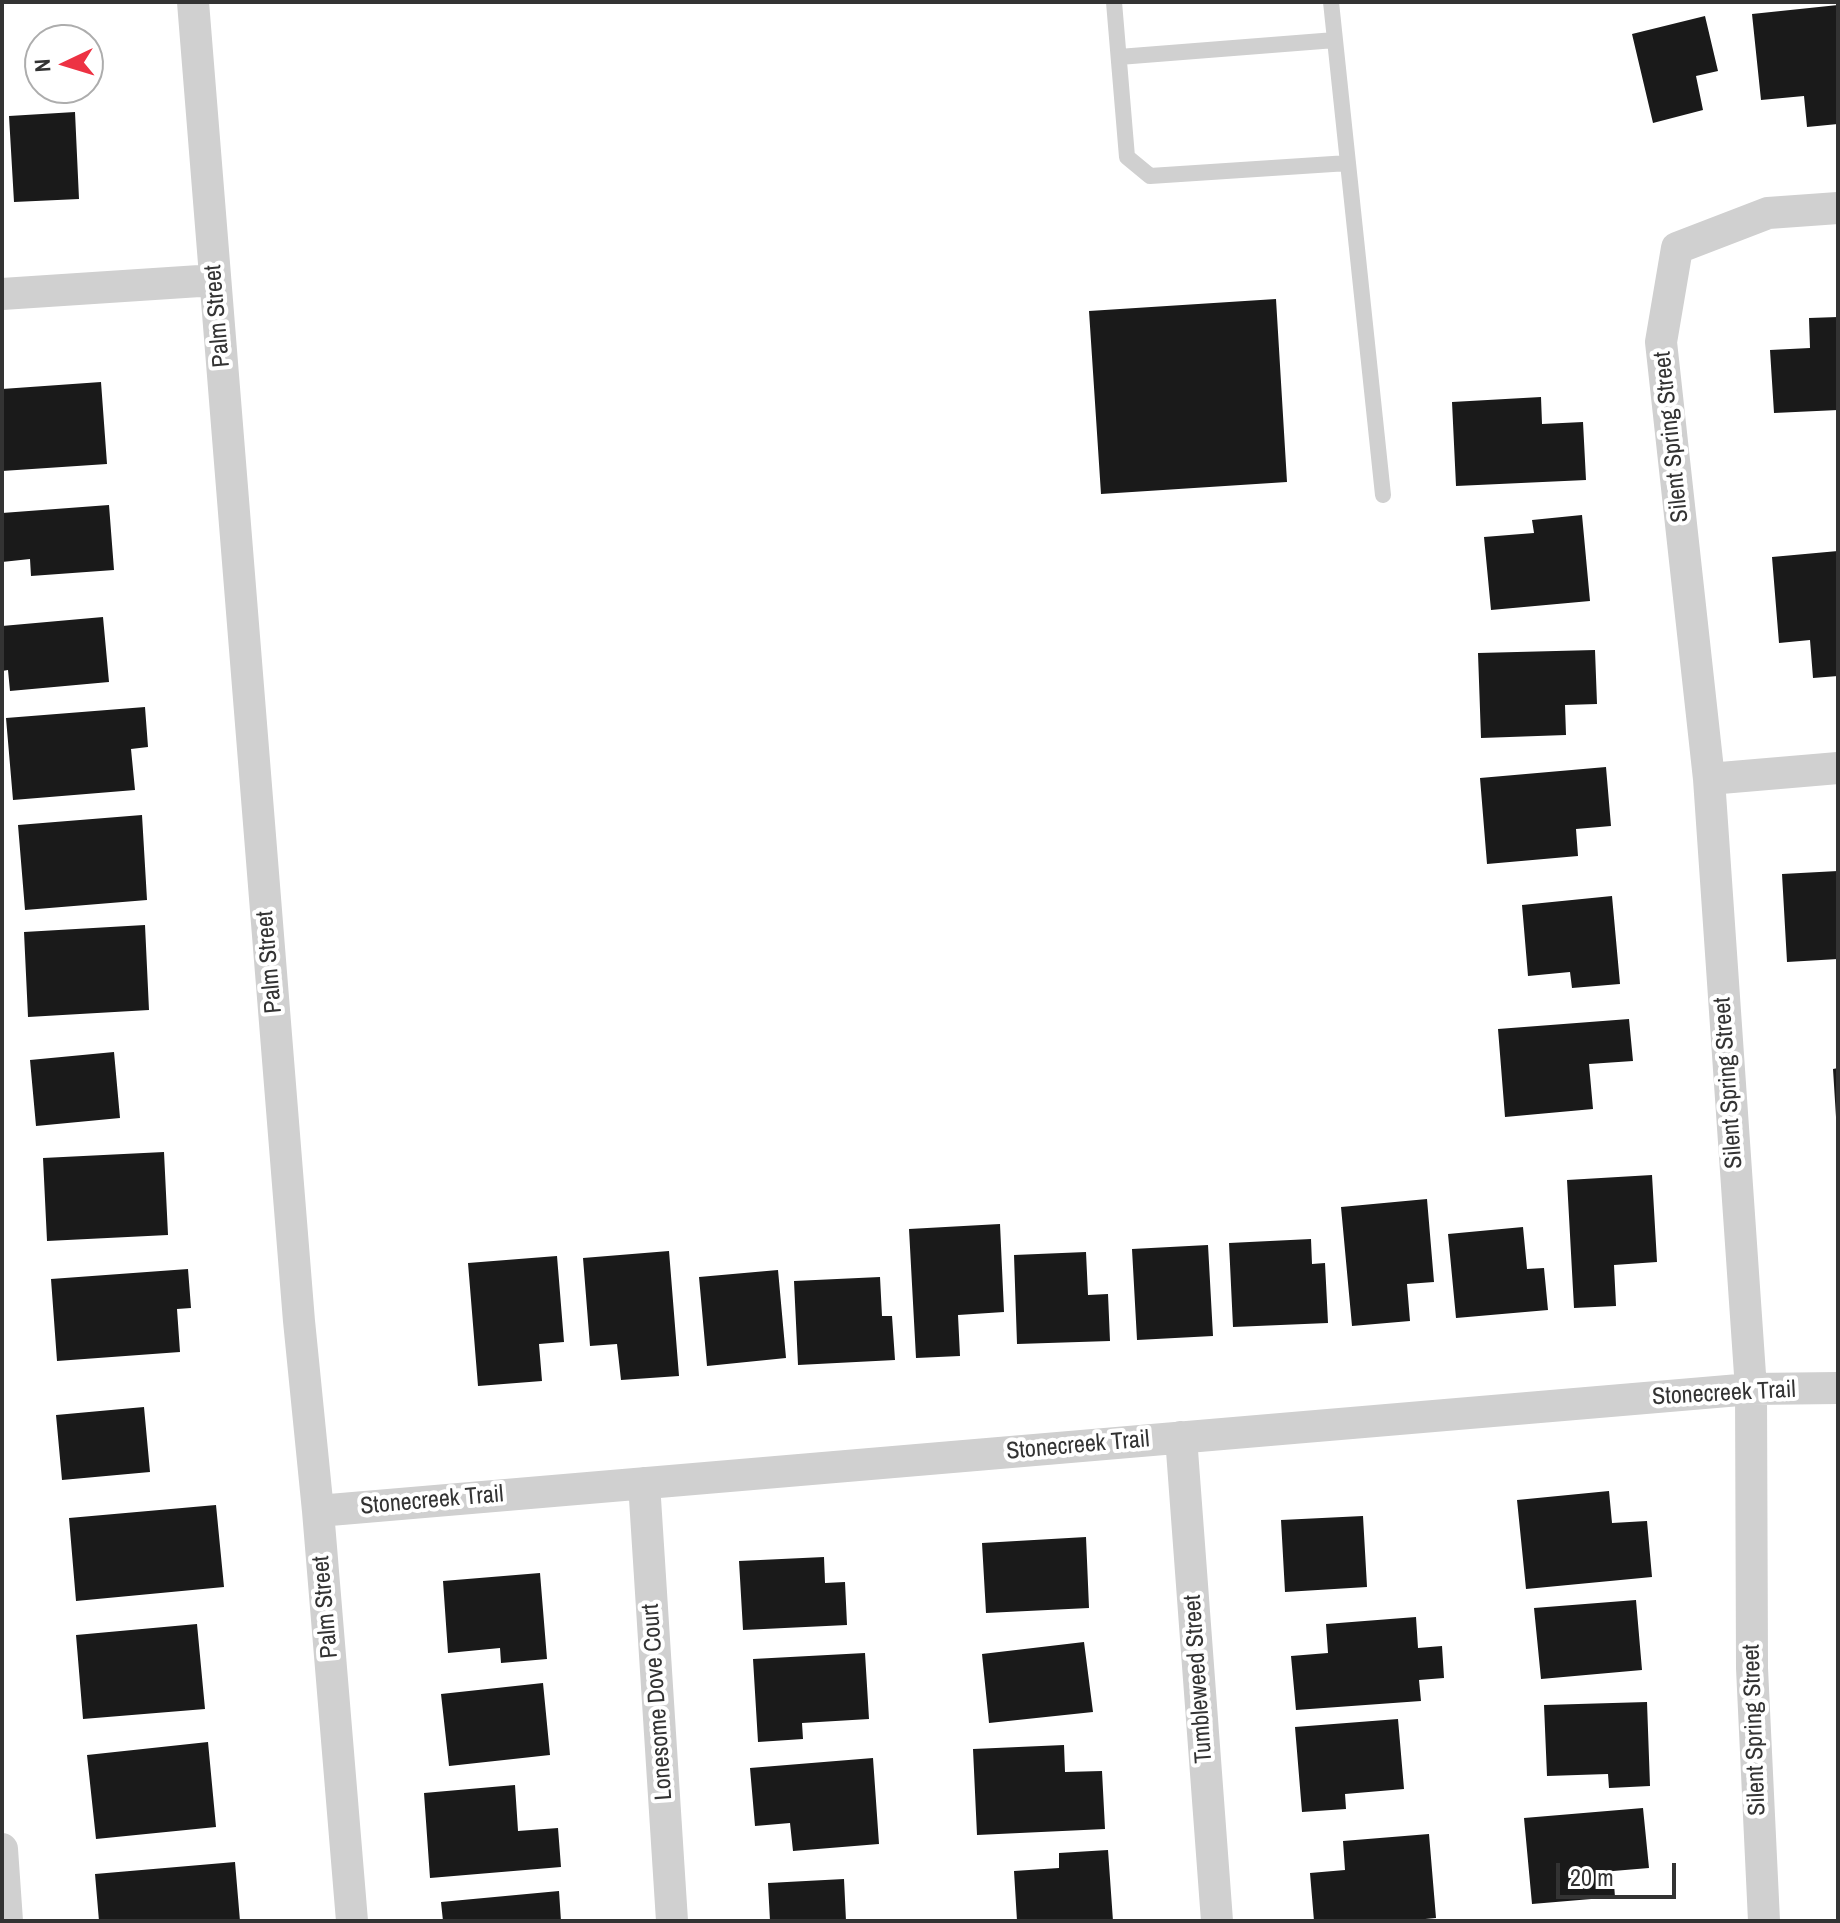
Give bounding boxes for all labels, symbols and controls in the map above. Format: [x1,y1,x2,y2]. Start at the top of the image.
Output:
north arrow [24,24,104,104]
text: N [27,58,57,73]
street label: Palm Street [199,264,237,368]
street label: Silent Spring Street [1649,350,1695,524]
street label: Palm Street [251,910,289,1014]
street label: Silent Spring Street [1709,996,1749,1170]
street label: Stonecreek Trail [1652,1376,1796,1412]
street label: Stonecreek Trail [1005,1425,1151,1467]
street label: Stonecreek Trail [359,1480,505,1522]
street label: Palm Street [307,1555,345,1659]
street label: Tumbleweed Street [1179,1594,1219,1764]
street label: Lonesome Dove Court [637,1603,679,1801]
street label: Silent Spring Street [1738,1644,1772,1816]
scale bar [1560,1847,1680,1897]
text: 20 m [1570,1861,1614,1893]

